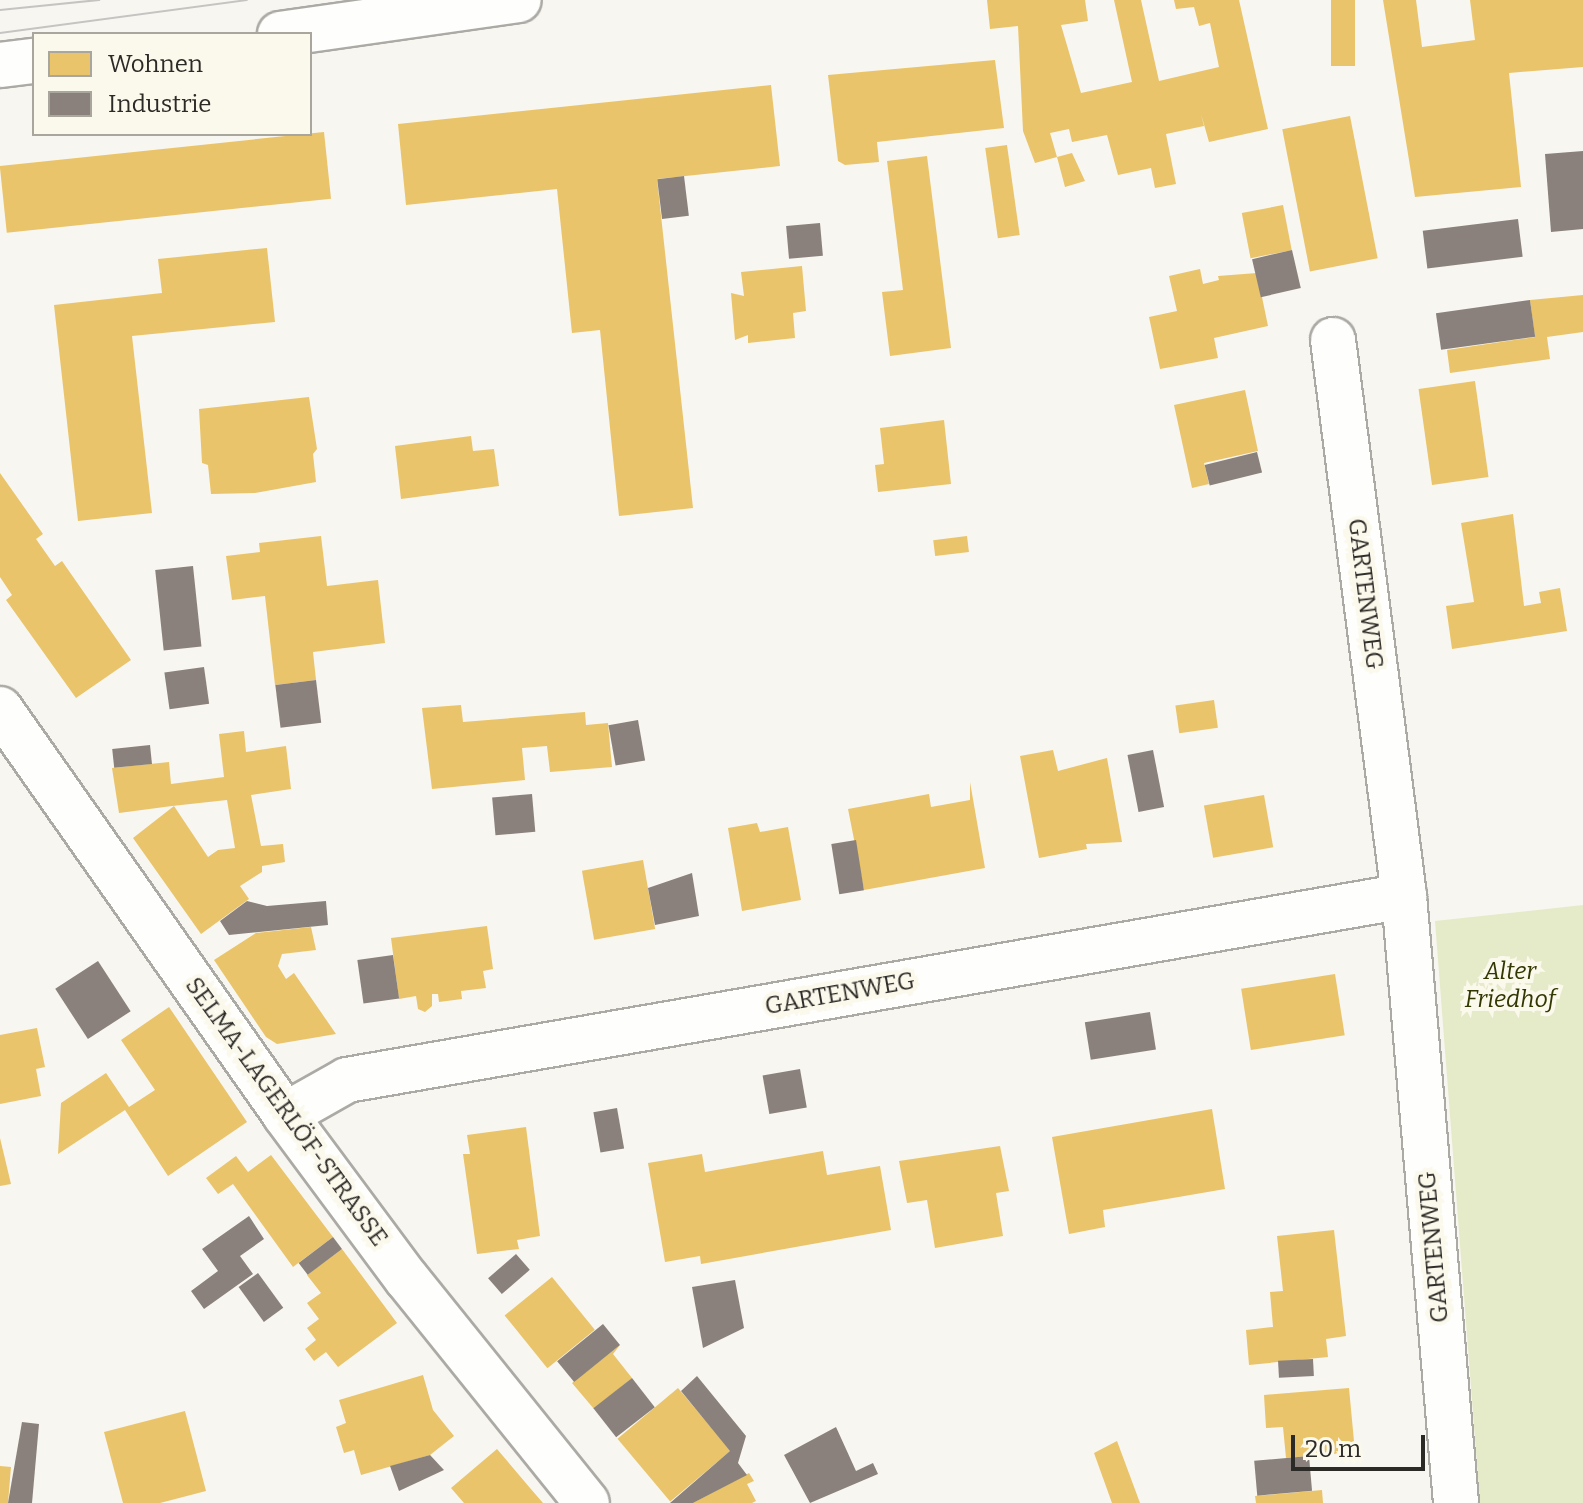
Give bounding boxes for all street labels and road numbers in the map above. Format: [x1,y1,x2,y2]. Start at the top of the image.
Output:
street label: GARTENWEG [1341,517,1389,671]
street label: GARTENWEG [763,967,917,1021]
street label: SELMA-LAGERLÖF-STRASSE [179,972,393,1252]
street label: GARTENWEG [1413,1170,1455,1324]

